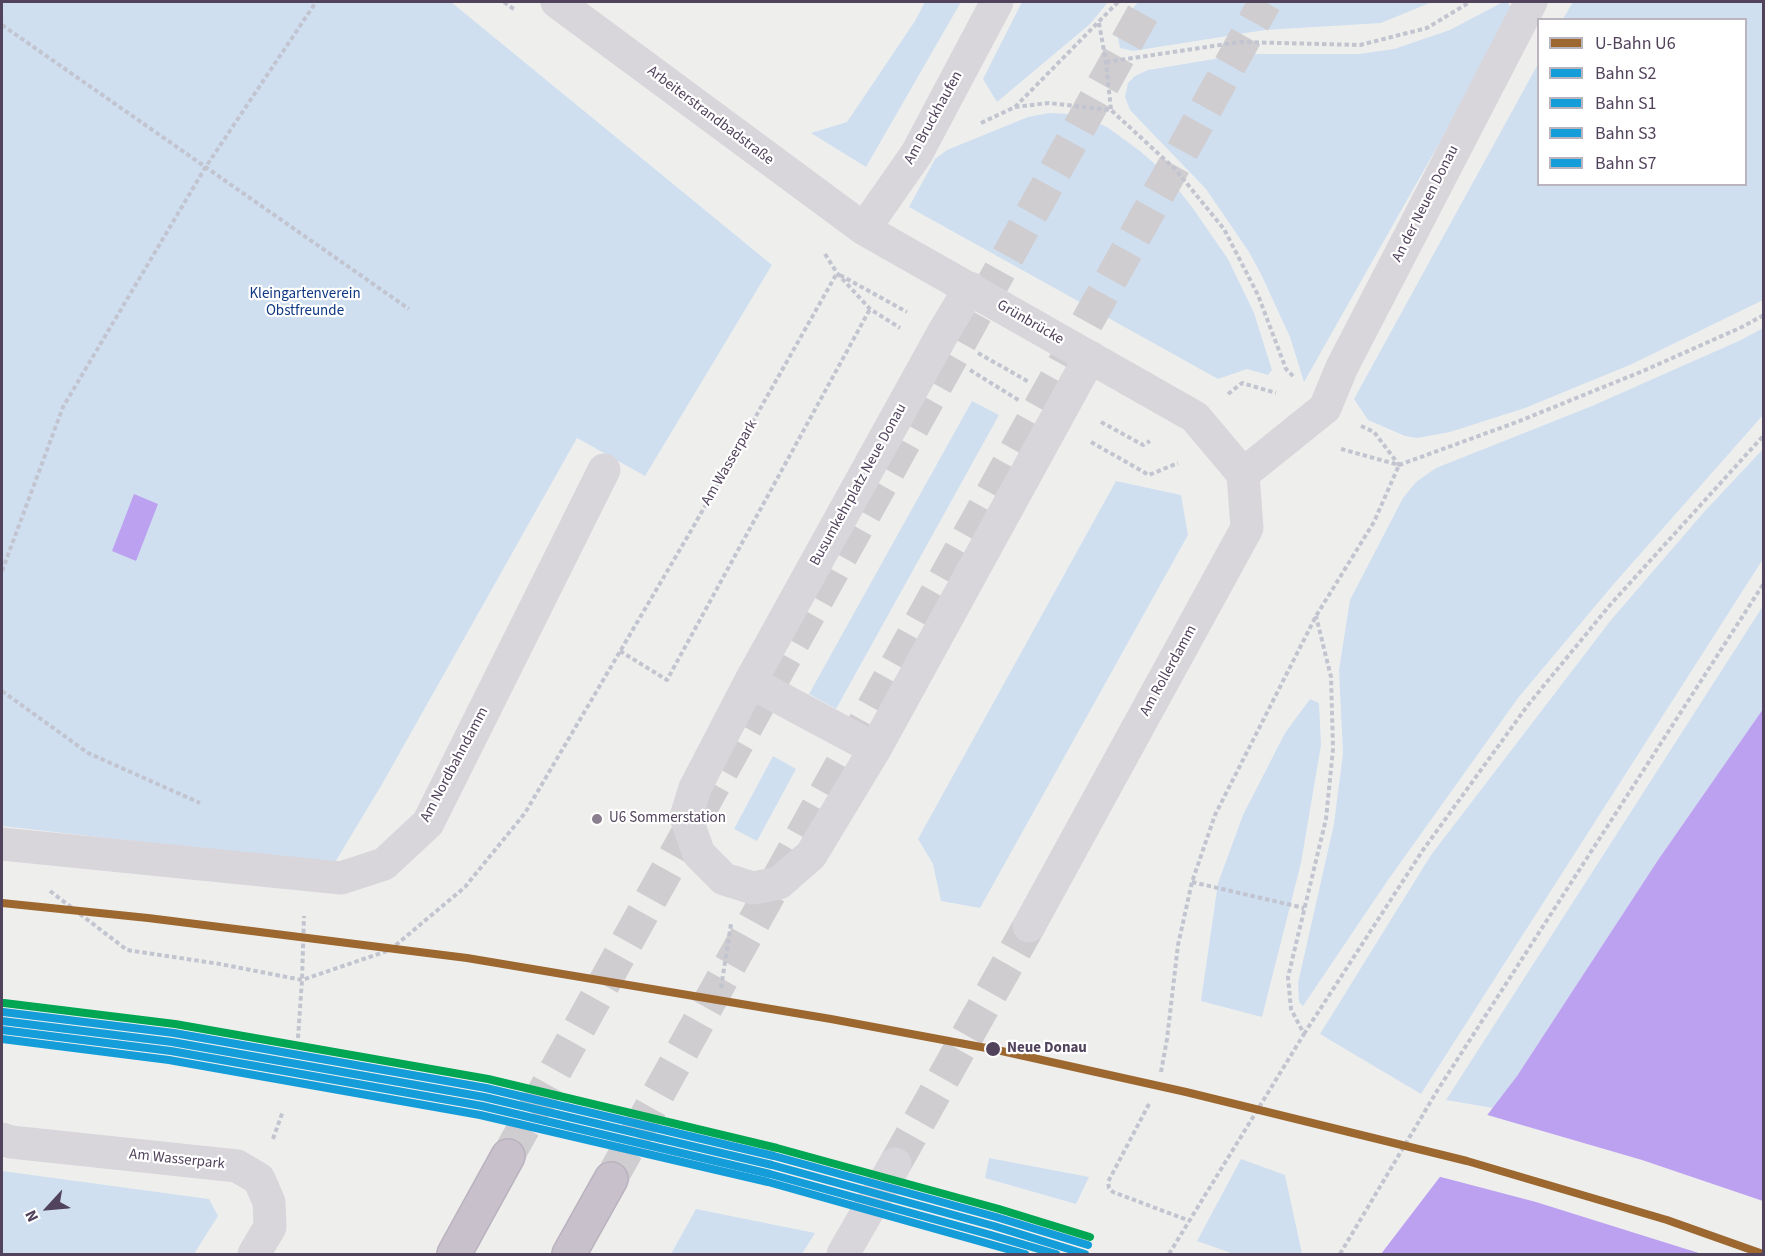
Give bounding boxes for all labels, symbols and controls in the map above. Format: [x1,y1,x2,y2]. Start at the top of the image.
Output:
legend [1537,18,1747,186]
text: U-Bahn U6 [1595,31,1676,56]
text: Bahn S2 [1595,61,1656,86]
street label: Arbeiterstrandbadstraße [643,63,777,169]
street label: Am Bruckhaufen [901,68,967,168]
text: Bahn S1 [1595,91,1656,116]
text: Bahn S3 [1595,121,1656,146]
street label: An der Neuen Donau [1389,143,1463,265]
text: Bahn S7 [1595,151,1656,176]
park label: Kleingartenverein Obstfreunde [249,286,361,321]
street label: Grünbrücke [993,297,1067,349]
street label: Busumkehrplatz Neue Donau [807,401,911,569]
street label: Am Wasserpark [698,417,762,509]
street label: Am Rollerdamm [1137,622,1201,720]
street label: Am Nordbahndamm [417,704,493,826]
place label: U6 Sommerstation [609,810,726,828]
marker: U6 Sommerstation [590,812,604,826]
marker: Neue Donau [984,1040,1002,1058]
place label: Neue Donau [1007,1040,1087,1058]
street label: Am Wasserpark [128,1146,226,1174]
north arrow [18,1178,78,1238]
text: N [20,1206,44,1226]

